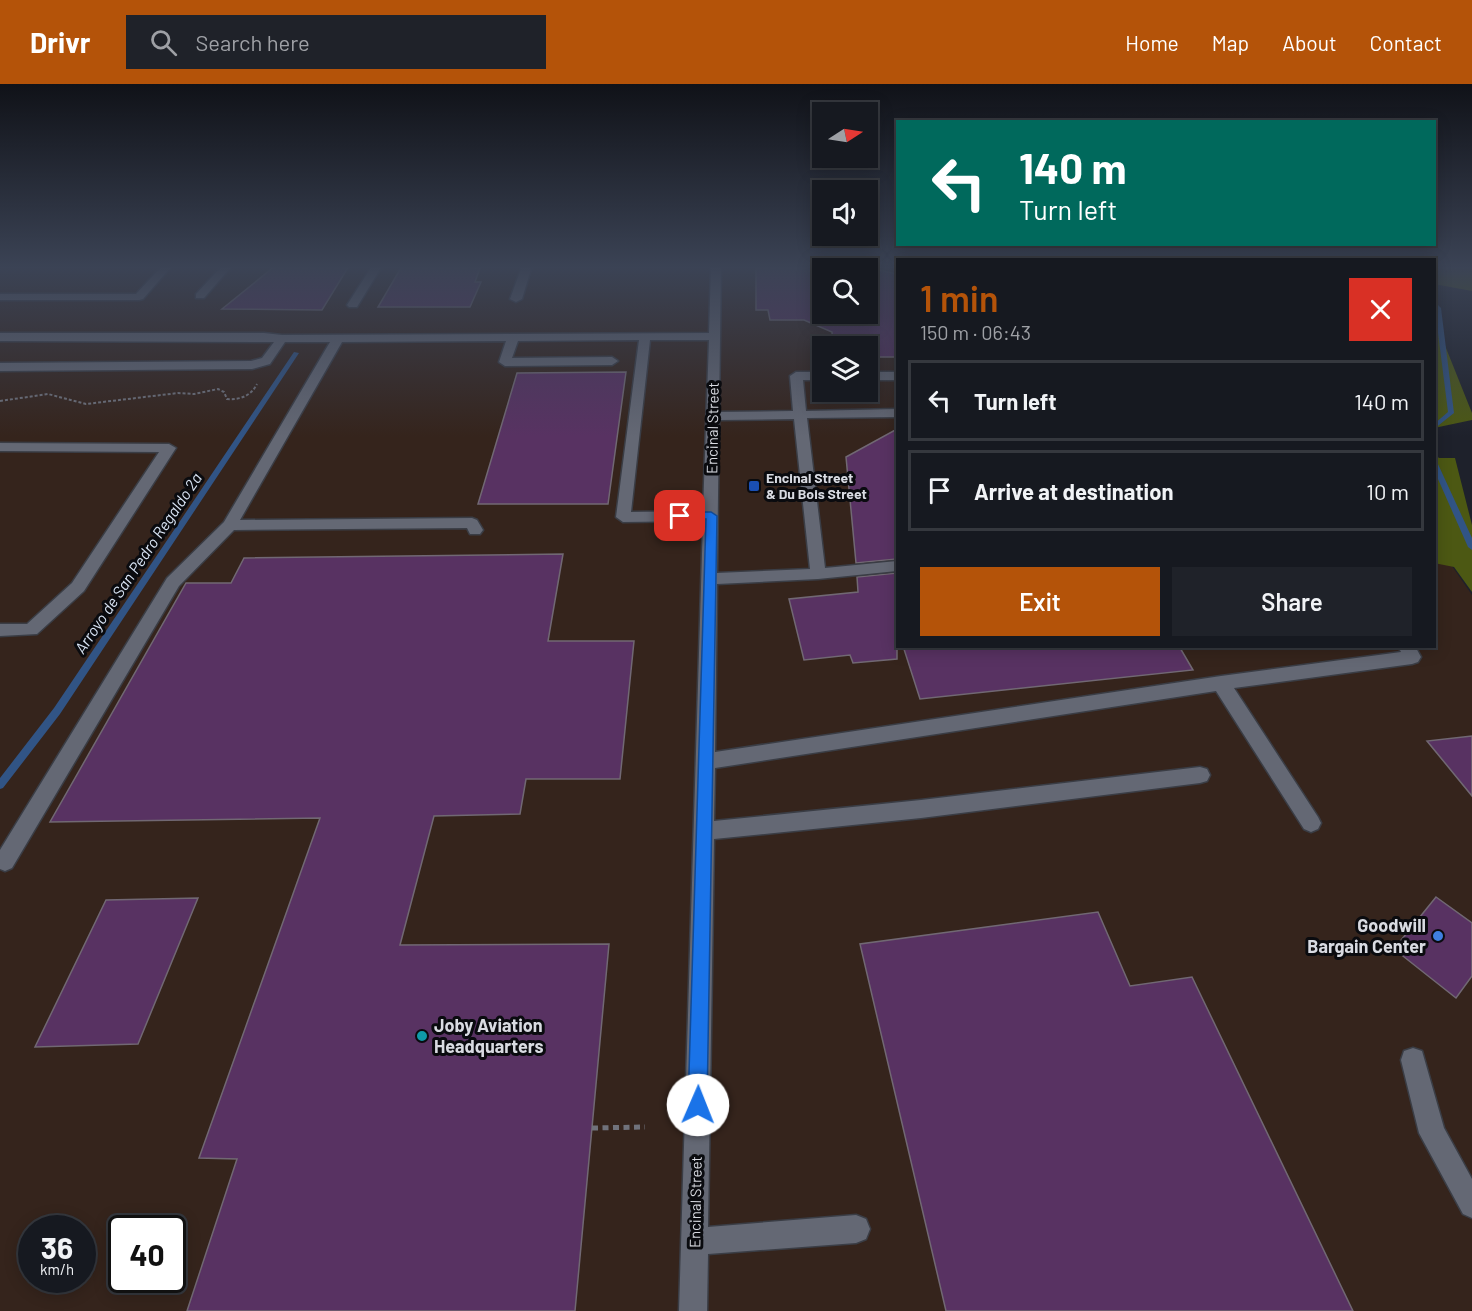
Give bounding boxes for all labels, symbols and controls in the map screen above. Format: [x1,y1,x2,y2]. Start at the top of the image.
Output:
search box [126,15,546,69]
text: Drivr [30,25,90,59]
icon: search [147,26,180,59]
text: Search here [195,29,310,55]
text: Home [1125,30,1179,55]
text: Map [1212,30,1249,55]
text: About [1282,30,1337,55]
text: Contact [1370,30,1442,55]
north arrow [812,102,878,168]
map controls [812,102,878,402]
text: 140 m [1019,142,1127,192]
icon: left [920,144,998,222]
button: sound [812,180,878,246]
text: Turn left [1019,193,1117,225]
button: search [812,258,878,324]
text: 1 min [920,276,999,319]
button: close [1349,278,1412,341]
text: 150 m · 06:43 [920,320,1031,344]
button: layers [812,336,878,402]
street label: Encinal Street [702,382,722,474]
icon: left [923,384,956,417]
text: Turn left [974,388,1057,414]
text: 140 m [1354,388,1409,414]
water label: Arroyo de San Pedro Regaldo 2a [70,469,205,657]
place label: Encinal Street & Du Bois Street [766,469,867,502]
icon: arrive [923,474,956,507]
text: Arrive at destination [974,478,1173,504]
text: 10 m [1366,478,1409,504]
marker: Encinal Street & Du Bois Street [747,479,761,493]
pin [654,490,705,541]
icon: arrive [663,499,696,532]
button: Exit [920,567,1160,636]
button: Share [1172,567,1412,636]
place label: Goodwill Bargain Center [1307,914,1426,957]
marker: Goodwill Bargain Center [1431,929,1445,943]
place label: Joby Aviation Headquarters [434,1014,544,1057]
marker: Joby Aviation Headquarters [415,1029,429,1043]
position arrow [666,1073,730,1137]
street label: Encinal Street [685,1156,705,1248]
speed limit sign: 40 [108,1215,186,1293]
text: 36 [41,1229,73,1265]
text: km/h [40,1260,74,1278]

